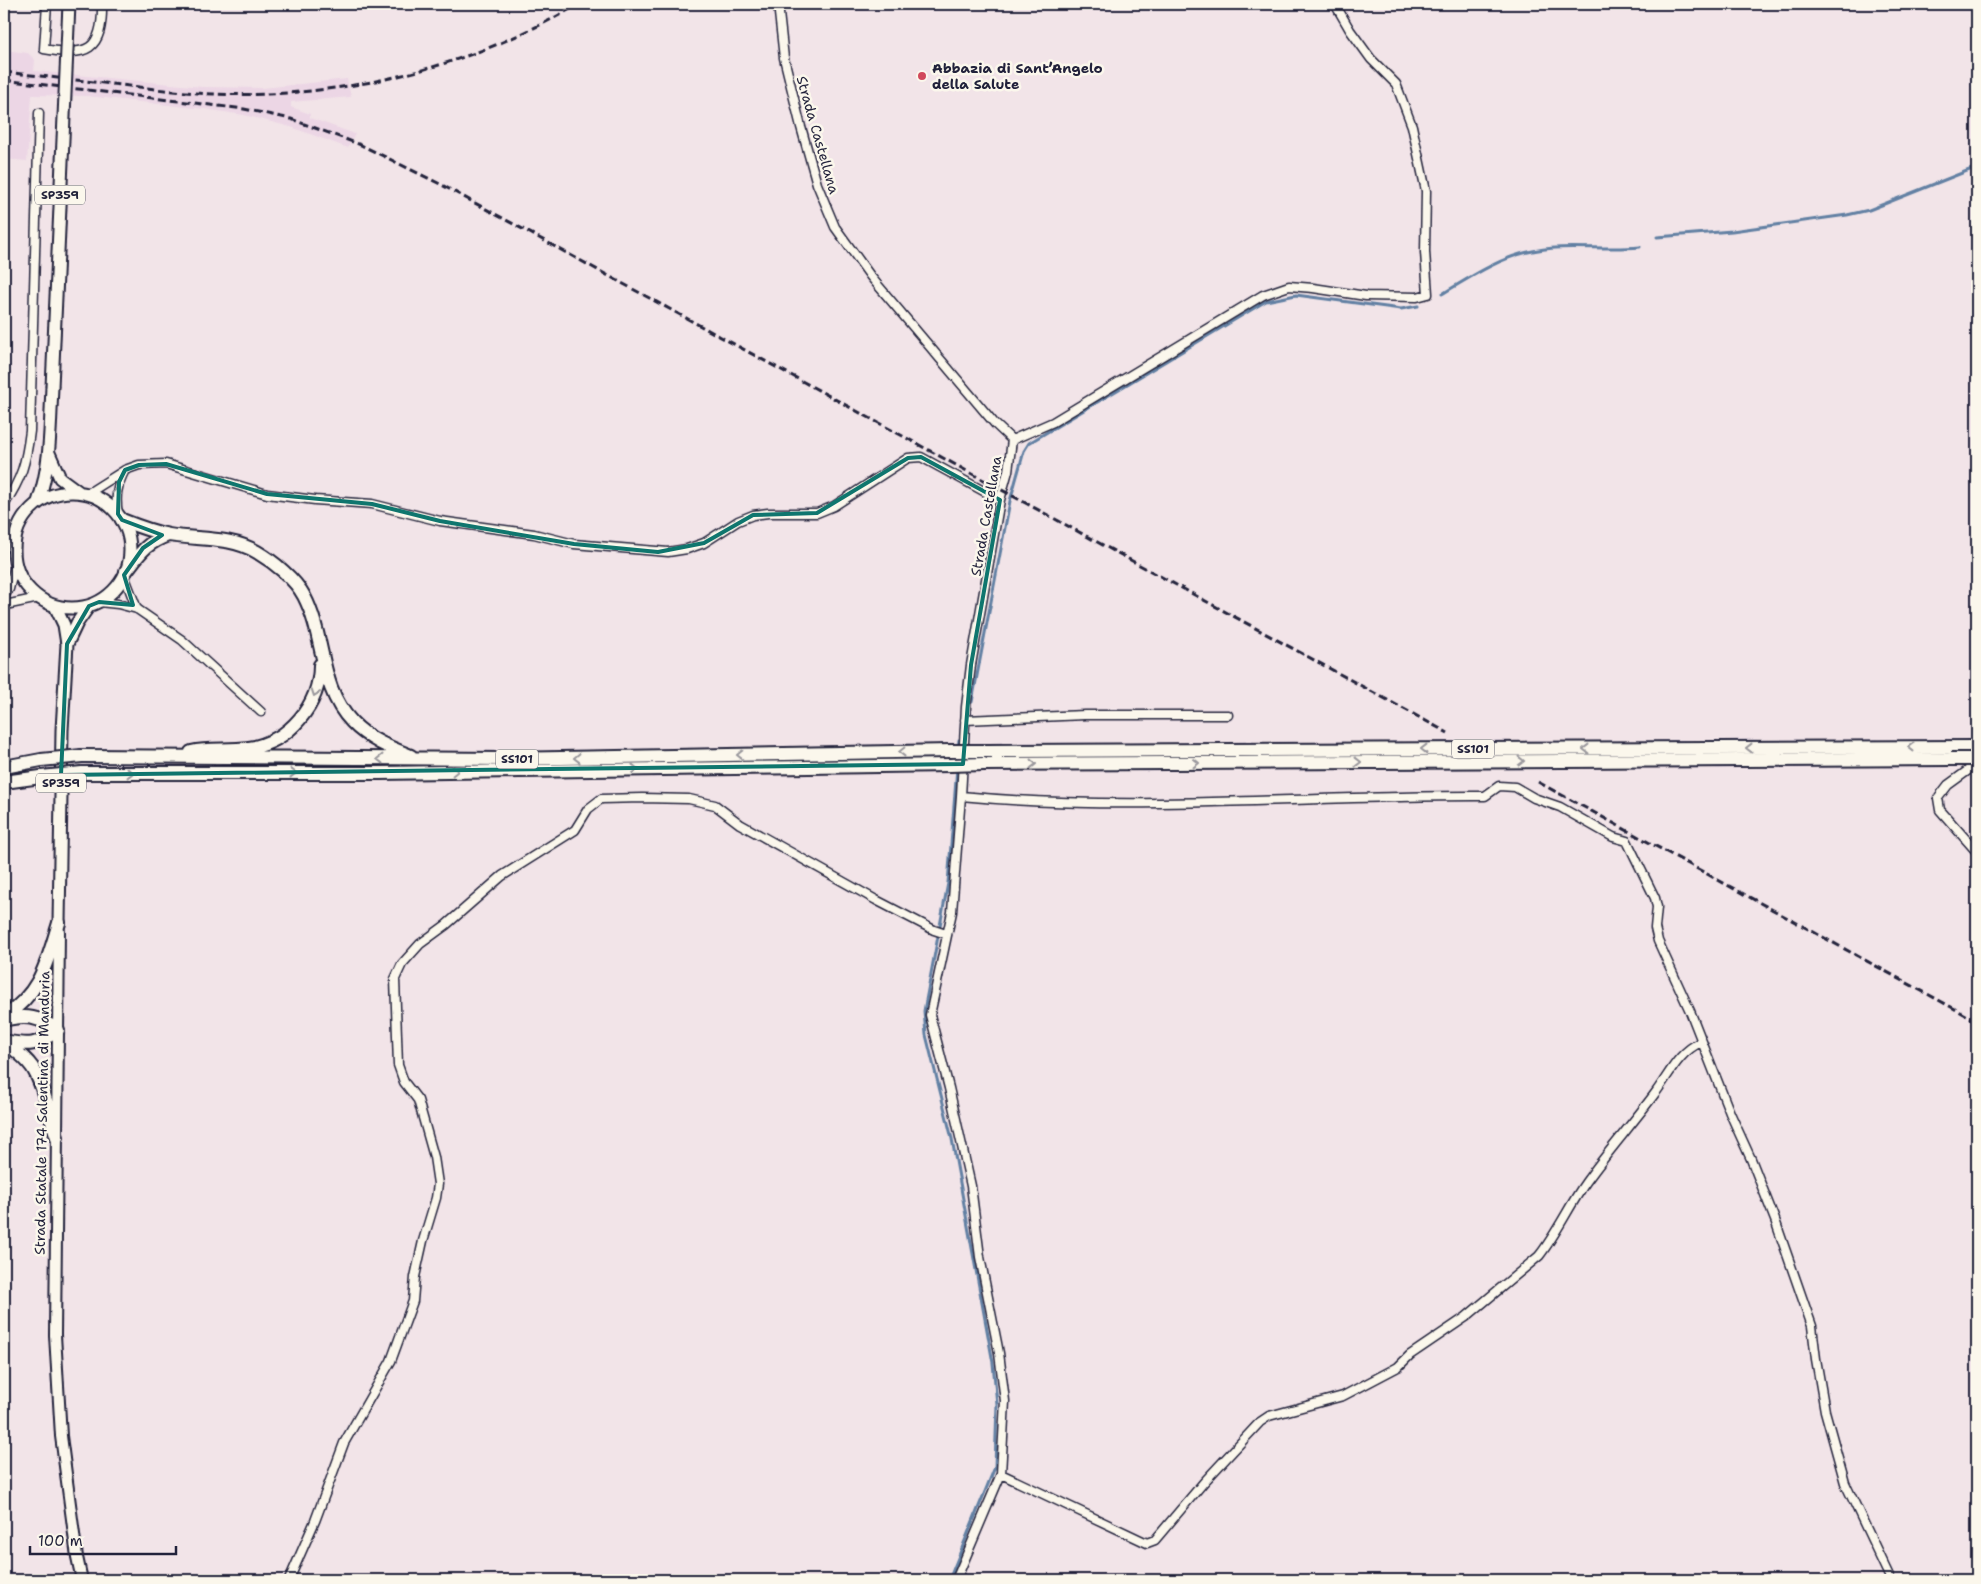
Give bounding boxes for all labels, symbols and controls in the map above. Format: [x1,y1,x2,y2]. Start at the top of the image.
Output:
place label: Abbazia di Sant’Angelo della Salute [932,59,1103,93]
marker: Abbazia di Sant’Angelo della Salute [916,70,928,82]
street label: Strada Castellana [793,74,844,196]
road number: SP359 [35,186,85,204]
street label: Strada Castellana [967,454,1005,578]
one-way arrow [112,487,122,496]
one-way arrow [311,688,321,696]
road number: SS101 [1452,740,1494,759]
one-way arrow [1907,742,1914,752]
one-way arrow [1744,743,1752,753]
one-way arrow [1419,744,1427,754]
one-way arrow [1582,744,1590,754]
one-way arrow [898,747,906,757]
road number: SS101 [496,750,538,769]
one-way arrow [736,750,744,760]
one-way arrow [573,753,581,763]
one-way arrow [376,754,384,764]
one-way arrow [1517,756,1525,766]
one-way arrow [1354,757,1362,767]
one-way arrow [1192,758,1200,768]
one-way arrow [1030,759,1037,769]
one-way arrow [632,764,639,774]
one-way arrow [452,766,460,777]
one-way arrow [127,768,135,778]
one-way arrow [290,768,297,778]
road number: SP359 [36,774,86,792]
street label: Strada Statale 174 Salentina di Manduria [31,971,53,1255]
scale bar [30,1524,176,1556]
text: 100 m [38,1531,83,1551]

